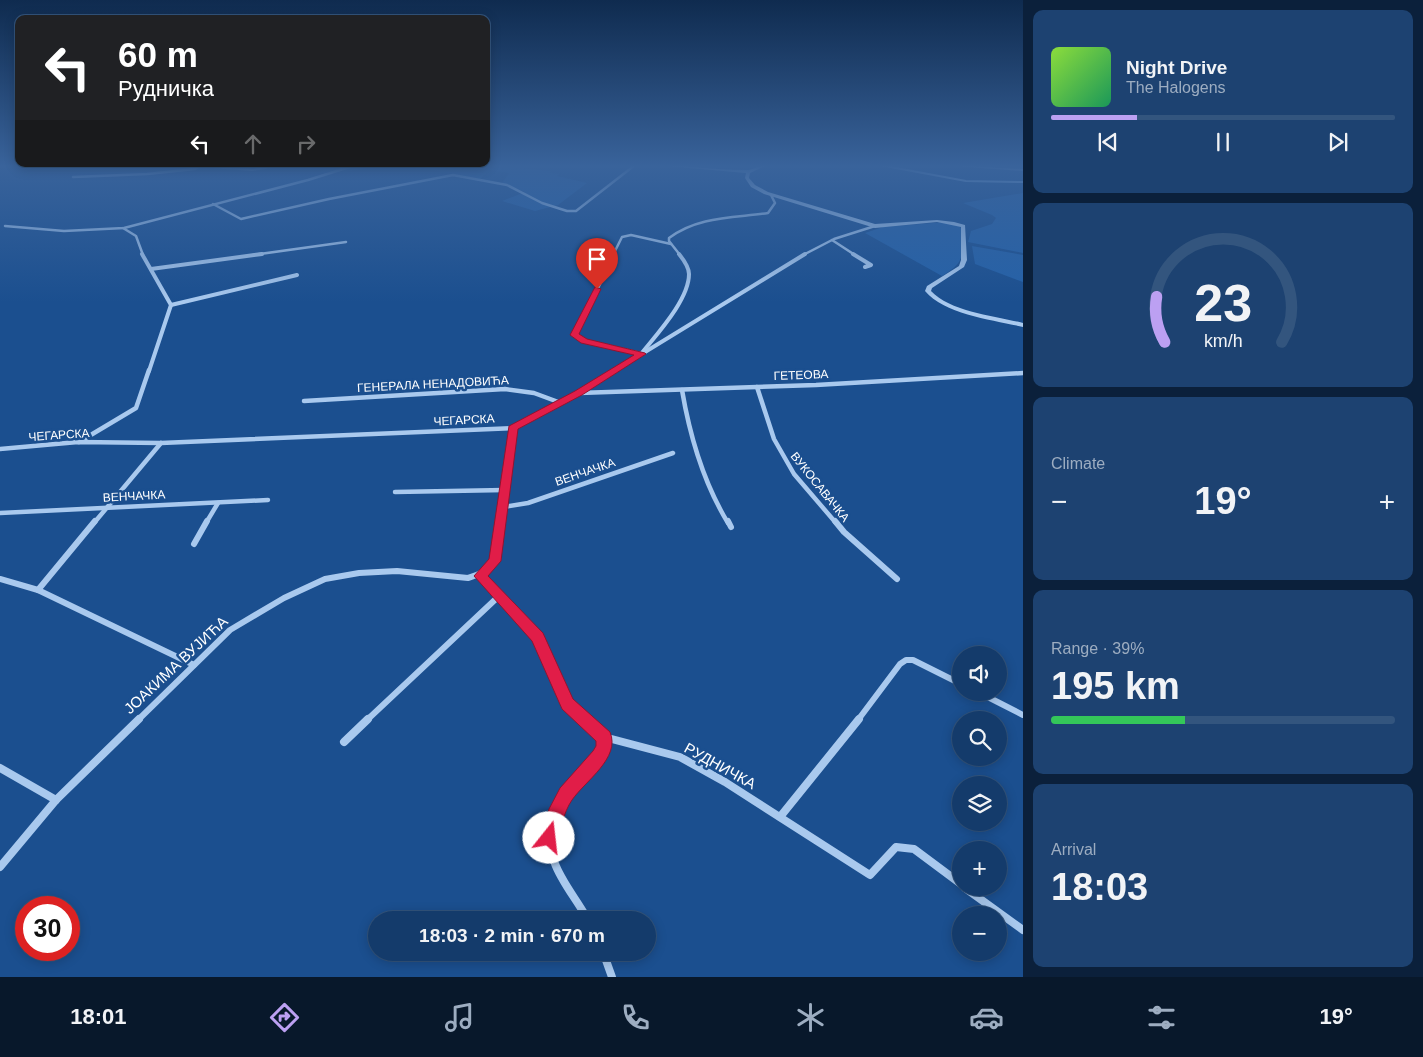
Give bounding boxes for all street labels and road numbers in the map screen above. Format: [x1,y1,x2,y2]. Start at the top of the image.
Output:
street label: ГЕТЕОВА [773,367,829,383]
street label: ГЕНЕРАЛА НЕНАДОВИЋА [357,373,509,395]
street label: ЧЕГАРСКА [433,411,495,429]
street label: ЧЕГАРСКА [28,426,90,444]
street label: ВУКОСАВАЧКА [788,449,852,525]
street label: ВЕНЧАЧКА [553,455,617,489]
street label: ВЕНЧАЧКА [102,487,166,505]
street label: ЈОАКИМА ВУЈИЋА [120,612,231,717]
street label: РУДНИЧКА [682,739,759,792]

